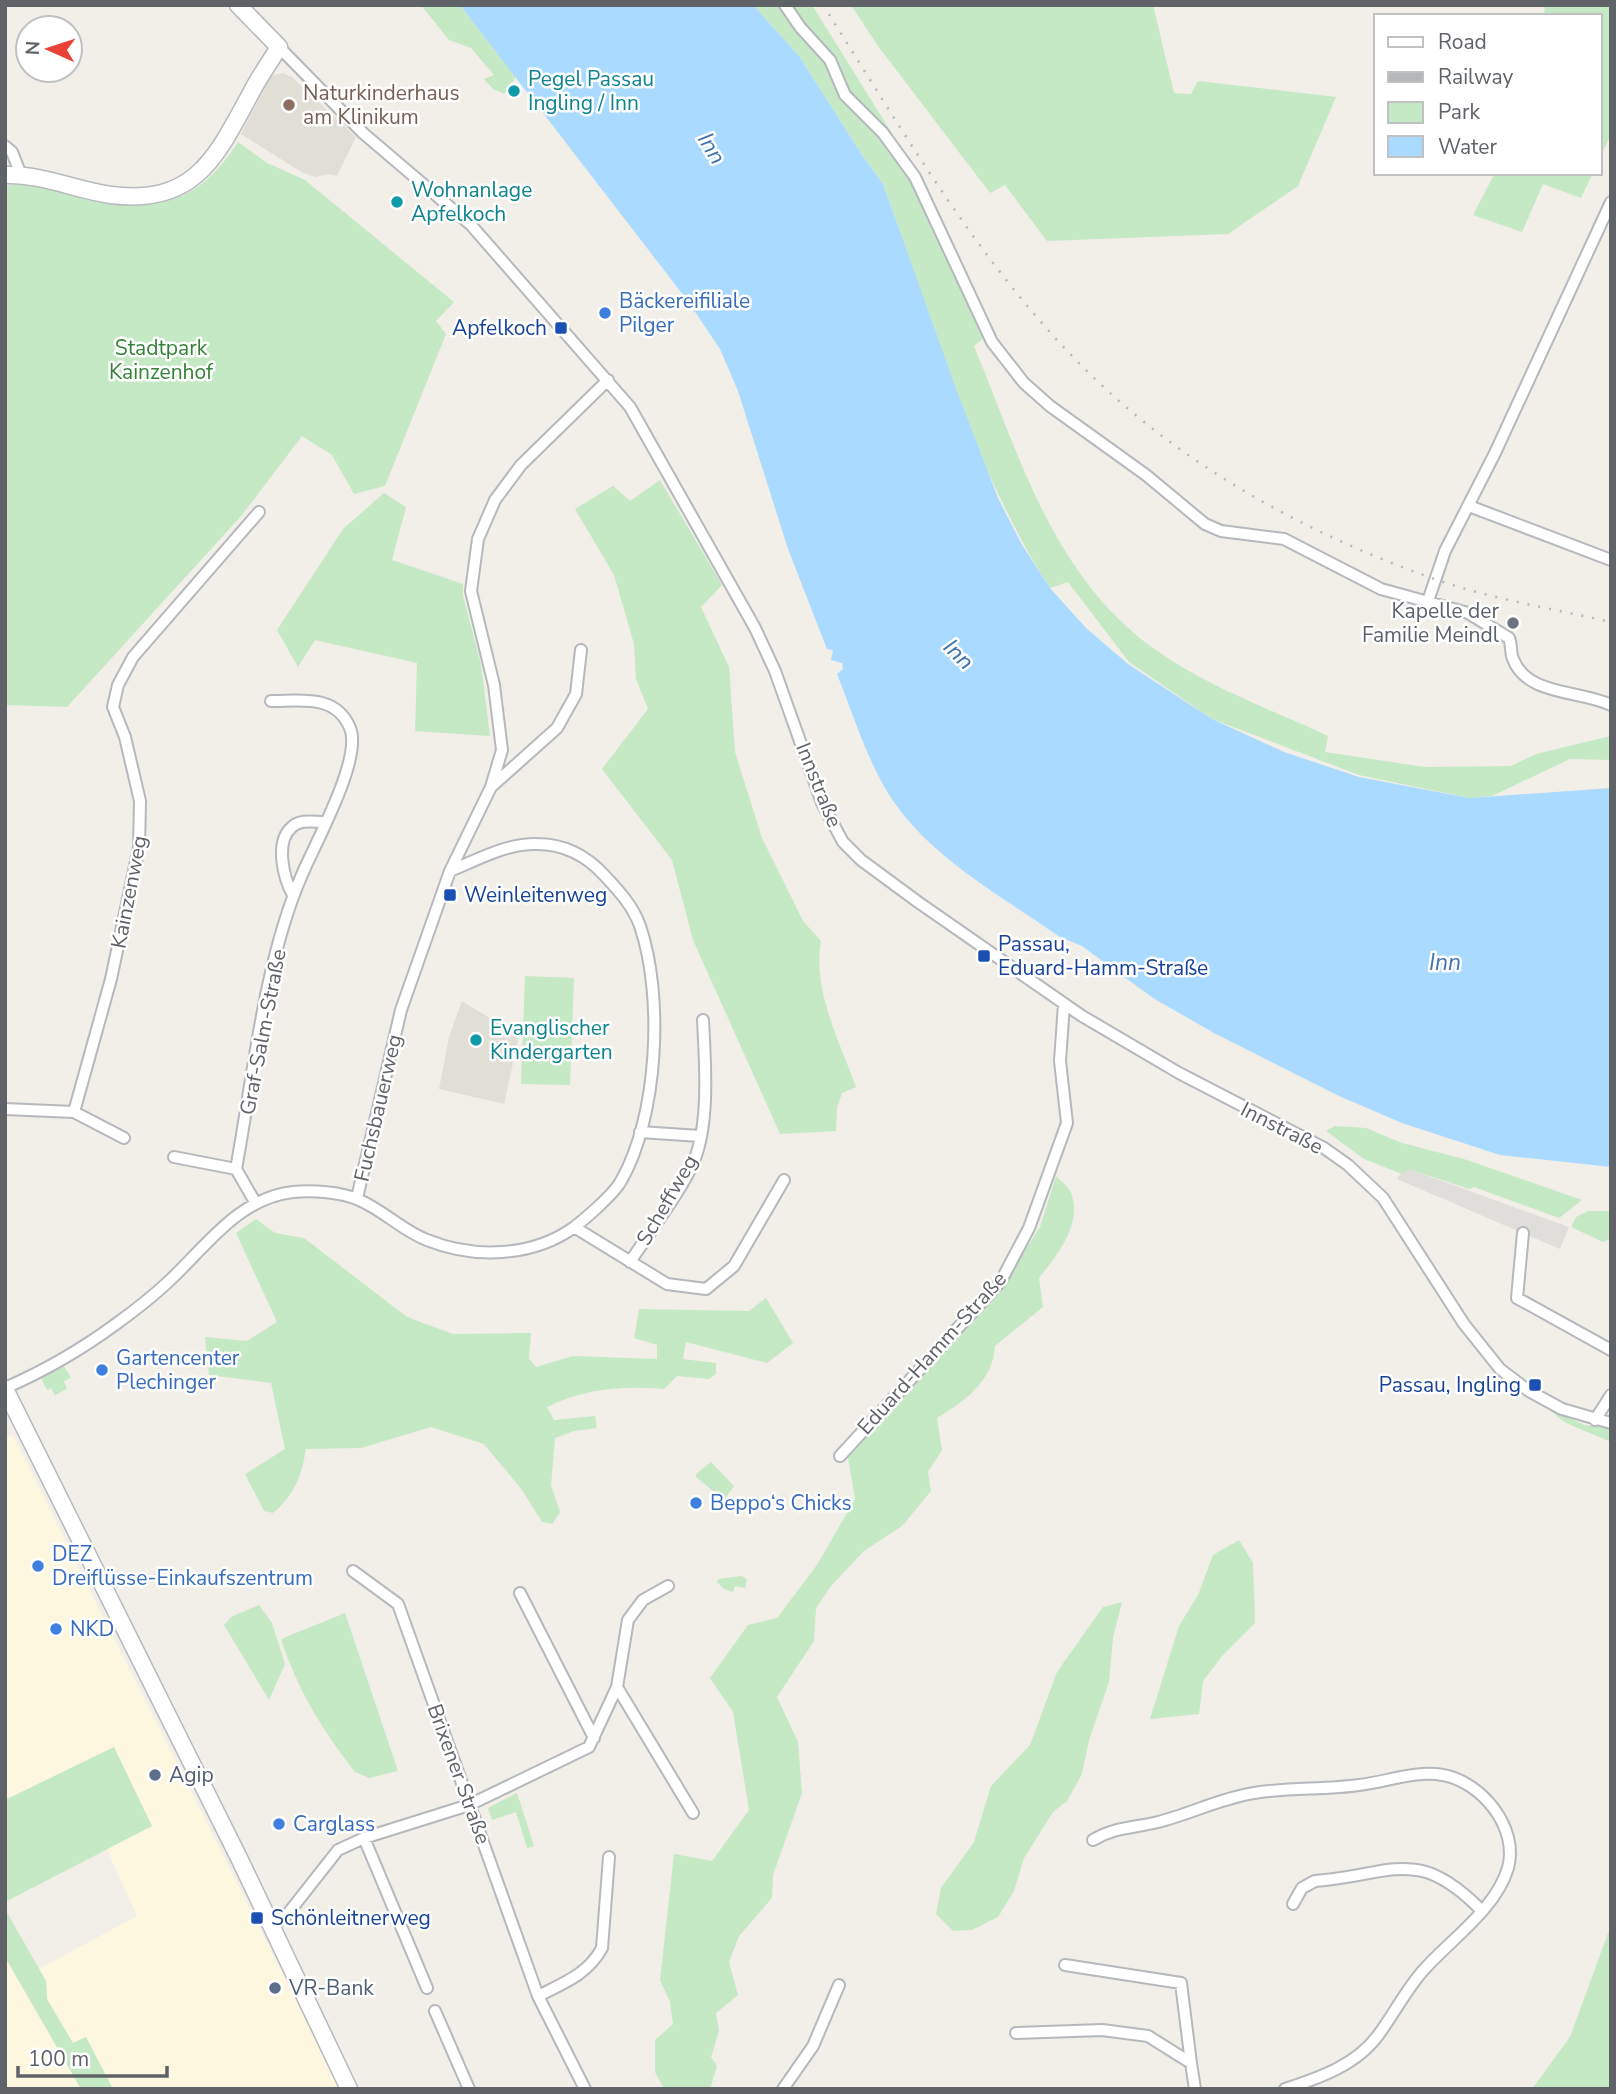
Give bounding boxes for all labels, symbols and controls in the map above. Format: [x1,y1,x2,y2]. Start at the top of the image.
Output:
north arrow [14,14,84,84]
legend [1374,14,1602,175]
text: Road [1438,28,1487,56]
text: N [20,40,46,56]
text: Railway [1438,63,1513,91]
place label: Pegel Passau Ingling / Inn [528,65,654,117]
place label: Naturkinderhaus am Klinikum [303,79,460,131]
marker: Pegel Passau Ingling / Inn [506,83,522,99]
marker: Naturkinderhaus am Klinikum [281,97,297,113]
text: Park [1438,98,1480,126]
water label: Inn [690,127,733,170]
text: Water [1438,133,1497,161]
place label: Wohnanlage Apfelkoch [411,176,532,228]
marker: Wohnanlage Apfelkoch [389,194,405,210]
place label: Bäckereifiliale Pilger [619,287,750,339]
marker: Bäckereifiliale Pilger [597,305,613,321]
place label: Apfelkoch [452,314,547,342]
marker: Apfelkoch [553,320,569,336]
park label: Stadtpark Kainzenhof [109,334,214,386]
place label: Kapelle der Familie Meindl [1362,597,1500,649]
marker: Kapelle der Familie Meindl [1505,615,1521,631]
water label: Inn [936,632,981,677]
street label: Innstraße [789,738,849,832]
street label: Kainzenweg [104,833,154,951]
place label: Weinleitenweg [464,881,607,909]
marker: Weinleitenweg [442,887,458,903]
place label: Passau, Eduard-Hamm-Straße [998,930,1208,982]
street label: Graf-Salm-Straße [233,947,293,1117]
water label: Inn [1429,947,1461,978]
marker: Passau, Eduard-Hamm-Straße [976,948,992,964]
place label: Evanglischer Kindergarten [490,1014,613,1066]
street label: Fuchsbauerweg [347,1032,409,1184]
marker: Evanglischer Kindergarten [468,1032,484,1048]
street label: Innstraße [1236,1095,1328,1161]
street label: Scheffweg [630,1150,704,1250]
street label: Eduard-Hamm-Straße [851,1266,1013,1440]
place label: Gartencenter Plechinger [116,1344,240,1396]
marker: Gartencenter Plechinger [94,1362,110,1378]
place label: Passau, Ingling [1379,1371,1521,1399]
marker: Passau, Ingling [1527,1377,1543,1393]
place label: Beppo‘s Chicks [710,1489,851,1517]
marker: Beppo‘s Chicks [688,1495,704,1511]
place label: DEZ Dreiflüsse-Einkaufszentrum [52,1540,313,1592]
marker: DEZ Dreiflüsse-Einkaufszentrum [30,1558,46,1574]
place label: NKD [70,1615,114,1643]
marker: NKD [48,1621,64,1637]
street label: Brixener Straße [421,1700,497,1848]
place label: Agip [169,1761,214,1789]
marker: Agip [147,1767,163,1783]
place label: Carglass [293,1810,375,1838]
marker: Carglass [271,1816,287,1832]
place label: Schönleitnerweg [271,1904,431,1932]
marker: Schönleitnerweg [249,1910,265,1926]
place label: VR-Bank [288,1974,374,2002]
marker: VR-Bank [267,1980,283,1996]
scale bar [18,2035,166,2078]
text: 100 m [28,2045,89,2073]

